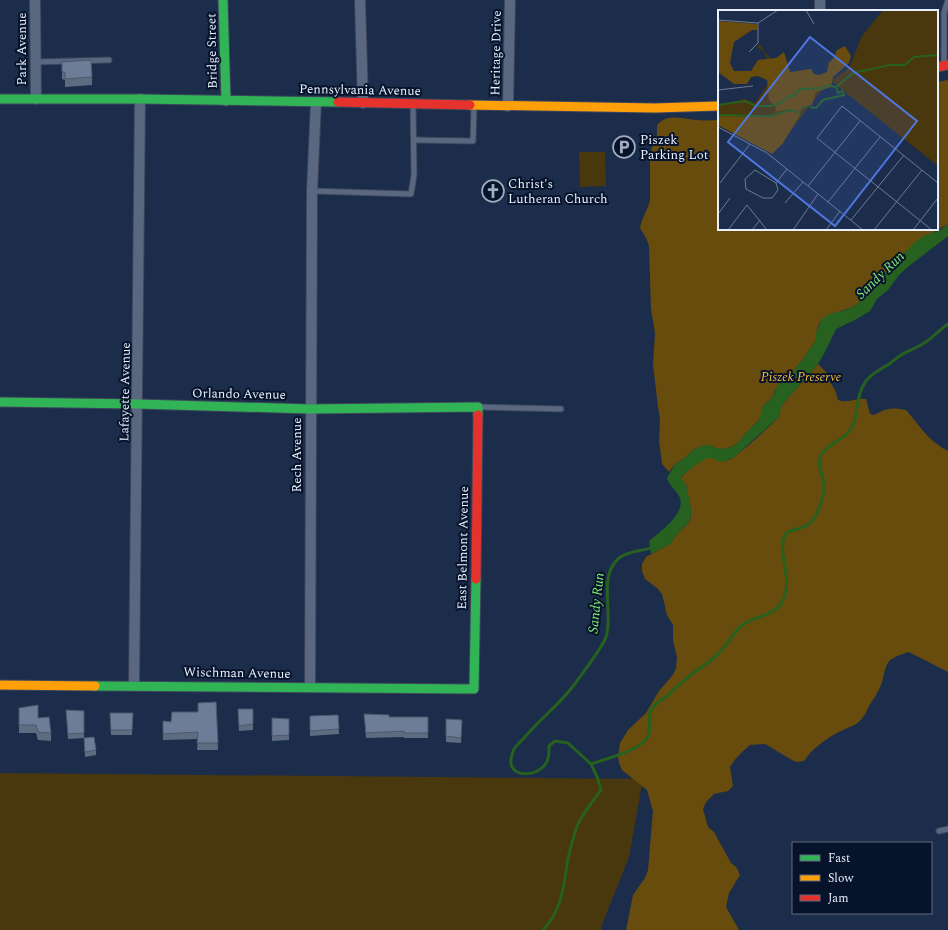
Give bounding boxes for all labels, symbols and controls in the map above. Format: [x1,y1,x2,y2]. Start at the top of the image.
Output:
street label: Heritage Drive [485,10,507,96]
inset map [718,10,938,230]
street label: Park Avenue [12,13,32,85]
street label: Bridge Street [201,13,223,89]
street label: Pennsylvania Avenue [299,79,421,101]
place label: Piszek Parking Lot [640,130,709,165]
parking icon: Piszek Parking Lot [611,134,637,160]
place label: Christ's Lutheran Church [508,174,608,209]
church icon: Christ's Lutheran Church [480,178,506,204]
water label: Sandy Run [851,246,910,304]
street label: Lafayette Avenue [114,342,136,442]
park label: Piszek Preserve [761,367,842,387]
street label: Orlando Avenue [192,383,286,405]
street label: Rech Avenue [287,418,307,492]
street label: East Belmont Avenue [452,486,474,610]
water label: Sandy Run [582,571,610,634]
street label: Wischman Avenue [183,662,291,684]
legend [792,842,932,914]
text: Fast [828,849,850,868]
text: Slow [828,869,854,888]
text: Jam [828,889,849,908]

